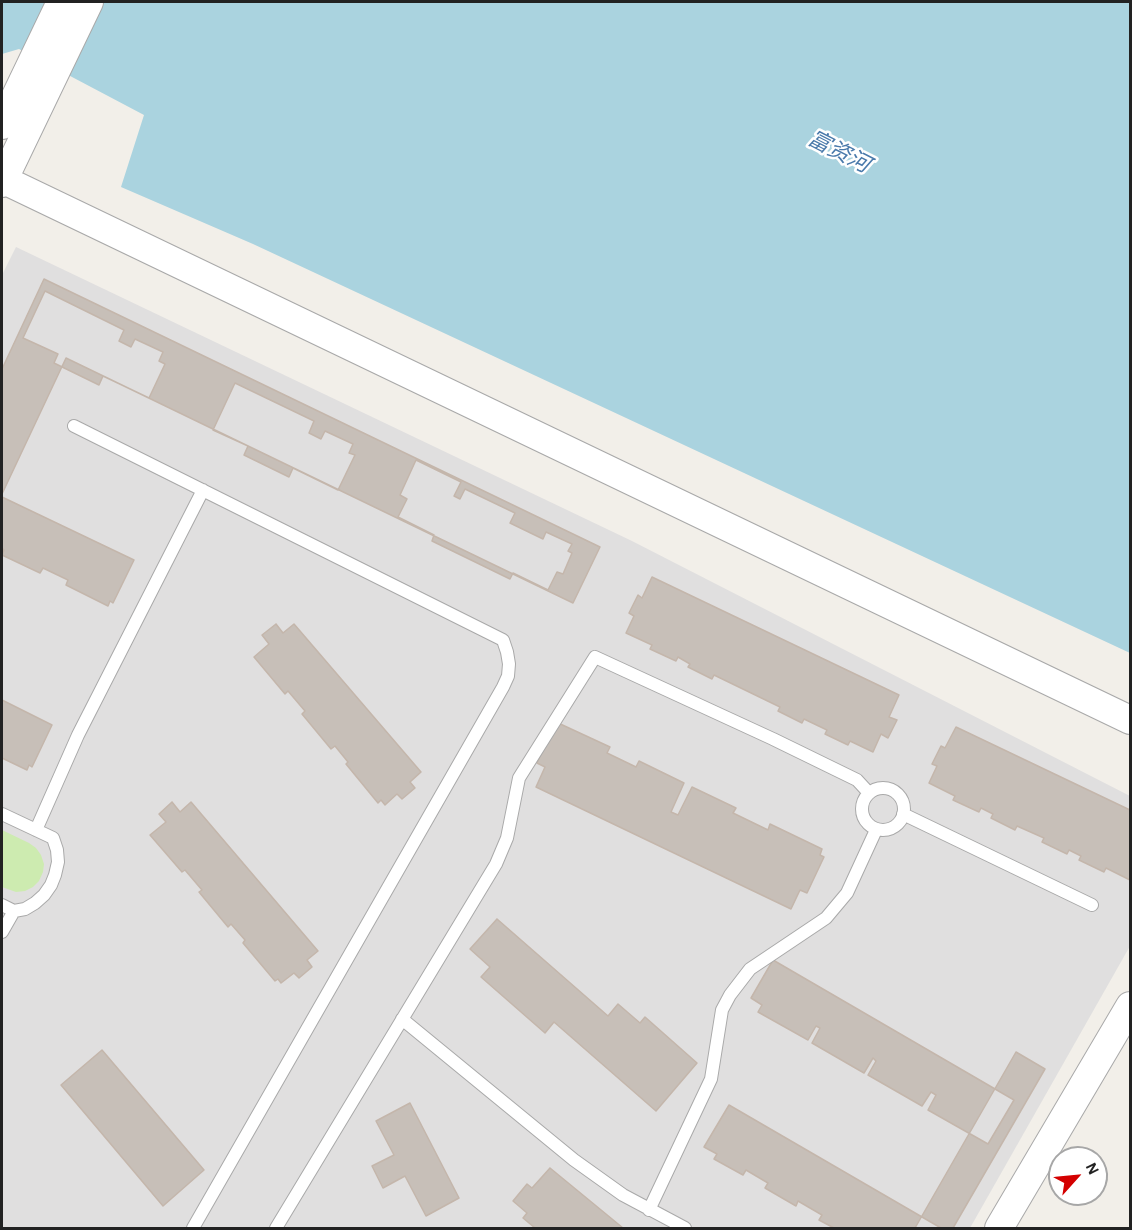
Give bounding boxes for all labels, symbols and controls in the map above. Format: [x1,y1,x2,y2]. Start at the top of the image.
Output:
water label: 富资河 [804,125,874,179]
north arrow [1048,1146,1108,1206]
text: N [1083,1160,1102,1177]

